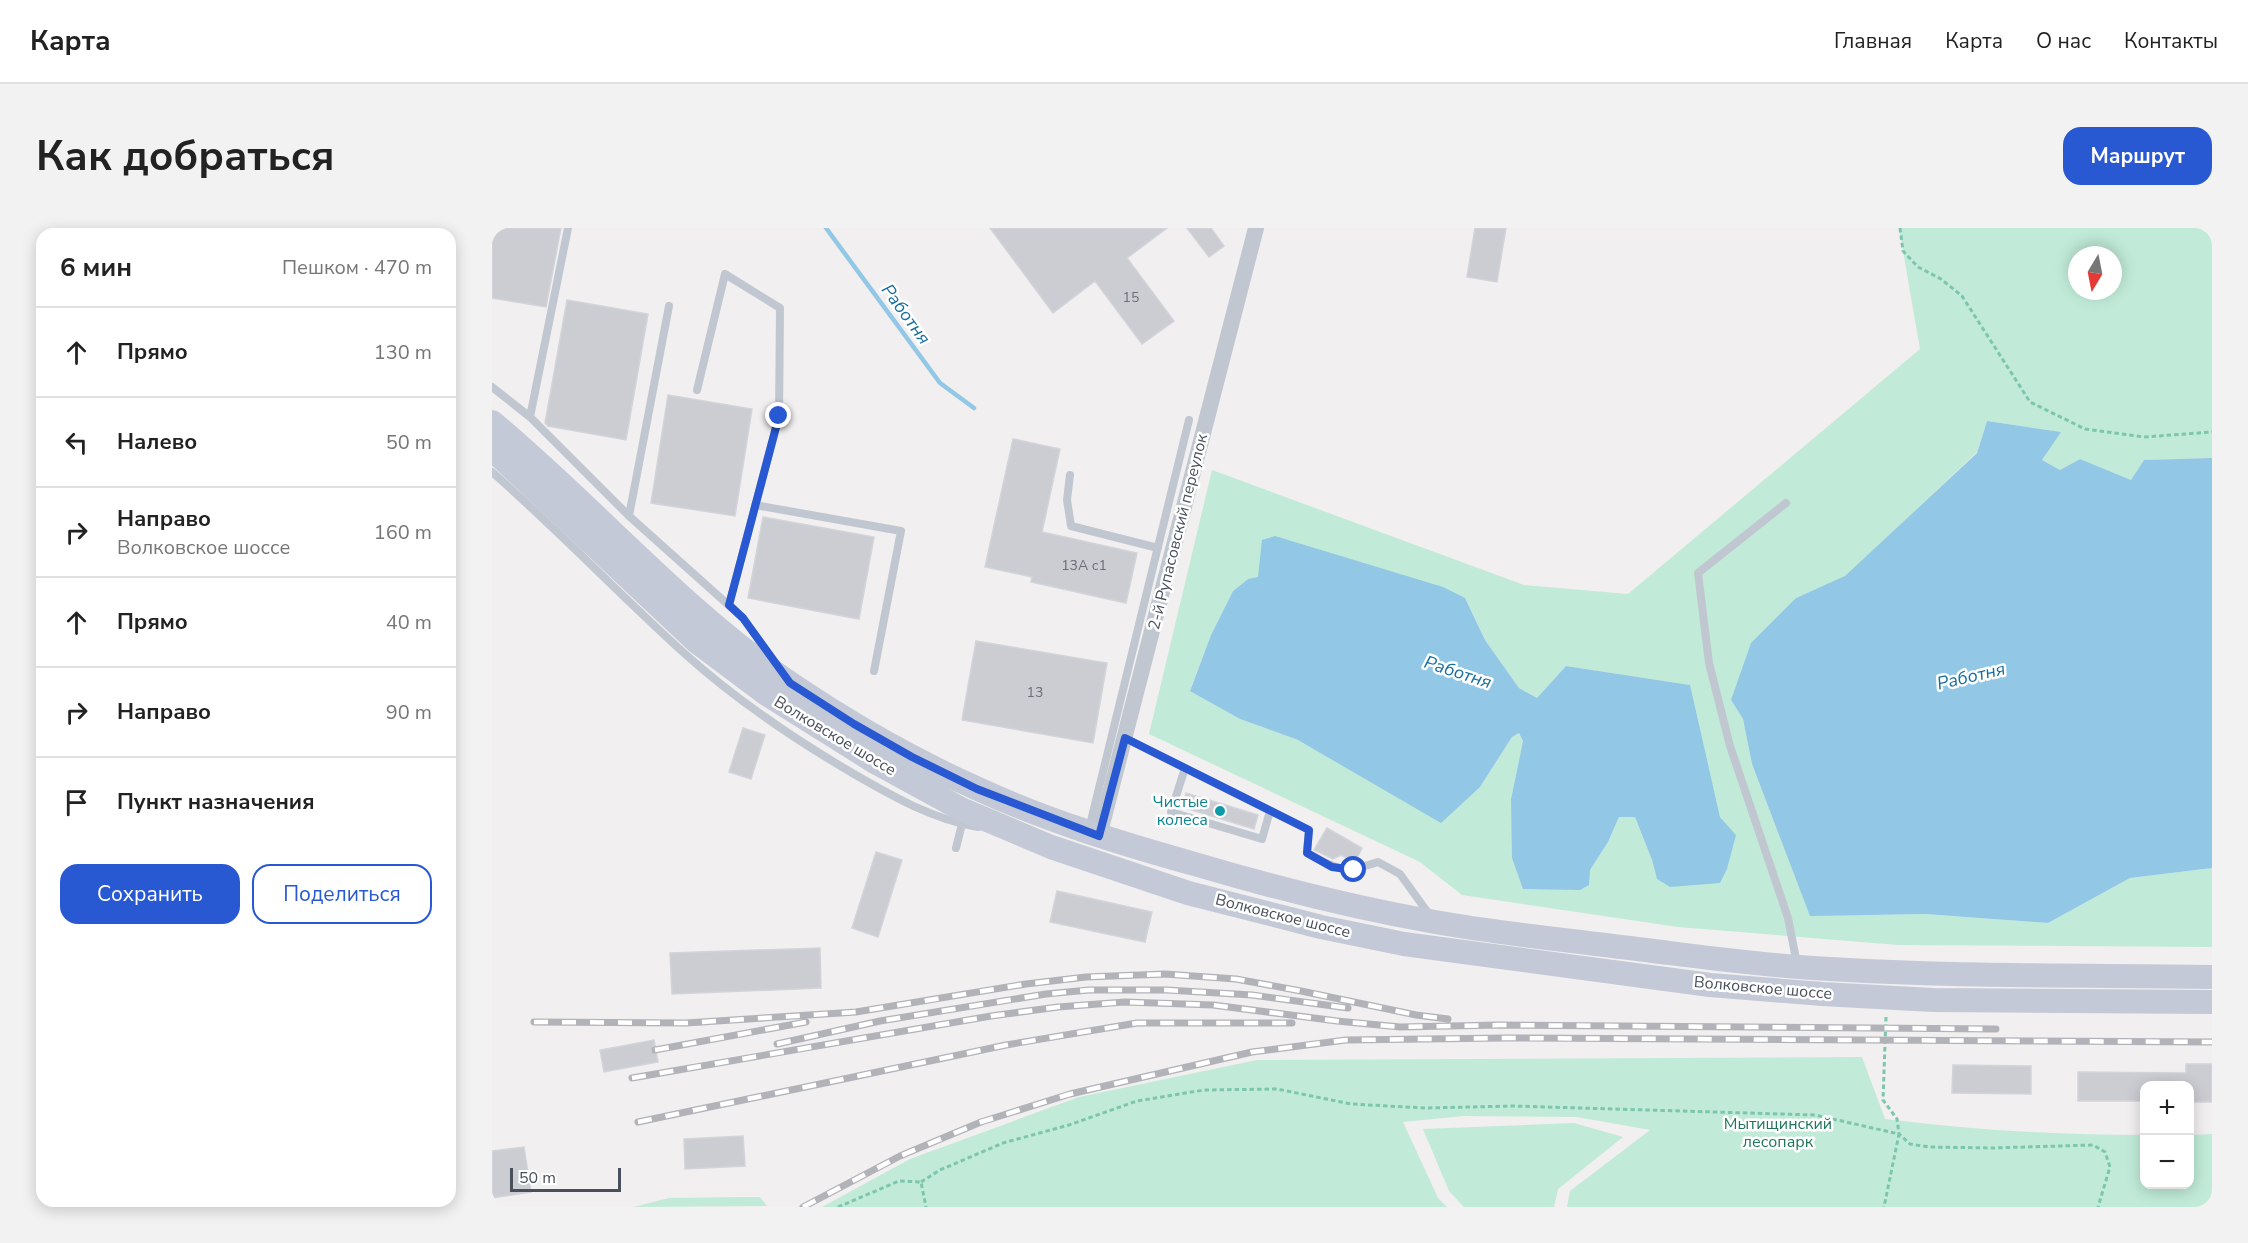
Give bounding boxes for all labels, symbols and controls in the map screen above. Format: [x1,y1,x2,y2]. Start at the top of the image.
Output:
text: Карта [30,22,111,60]
text: Главная [1834,27,1912,55]
text: Карта [1945,27,2003,55]
text: О нас [2036,27,2091,55]
text: Контакты [2124,27,2218,55]
button: Маршрут [2063,127,2212,185]
text: Как добраться [36,128,335,185]
north arrow [2068,246,2122,300]
text: 6 мин [60,250,132,285]
text: Пешком · 470 m [282,254,432,281]
water label: Работня [876,279,936,349]
house number: 15 [1123,288,1139,307]
icon: ahead [60,336,93,369]
text: Прямо [117,337,188,367]
text: 130 m [374,339,432,366]
route end [765,402,791,428]
icon: left [60,426,93,459]
text: Налево [117,427,197,457]
text: 50 m [386,429,432,456]
street label: 2-й Рупасовский переулок [1143,431,1213,632]
text: Направо [117,504,211,534]
icon: right [60,516,93,549]
text: 160 m [374,519,432,546]
text: Волковское шоссе [117,534,290,561]
house number: 13А с1 [1061,556,1107,575]
icon: ahead [60,606,93,639]
text: Прямо [117,607,188,637]
text: 40 m [386,609,432,636]
water label: Работня [1421,650,1495,694]
water label: Работня [1934,656,2008,696]
house number: 13 [1027,683,1043,702]
street label: Волковское шоссе [770,691,900,781]
icon: right [60,696,93,729]
text: Направо [117,697,211,727]
text: 90 m [386,699,432,726]
icon: arrive [60,786,93,819]
text: Пункт назначения [117,787,315,817]
place label: Чистые колеса [1153,791,1208,831]
marker: Чистые колеса [1213,804,1227,818]
route start [1340,856,1366,882]
button: Сохранить [60,864,240,924]
button: Поделиться [252,864,432,924]
street label: Волковское шоссе [1213,889,1353,943]
street label: Волковское шоссе [1693,971,1833,1005]
map controls [2140,1081,2194,1189]
button: + [2140,1081,2194,1135]
park label: Мытищинский лесопарк [1724,1113,1832,1153]
button: − [2140,1135,2194,1189]
scale bar [510,1165,621,1192]
text: 50 m [519,1167,556,1189]

